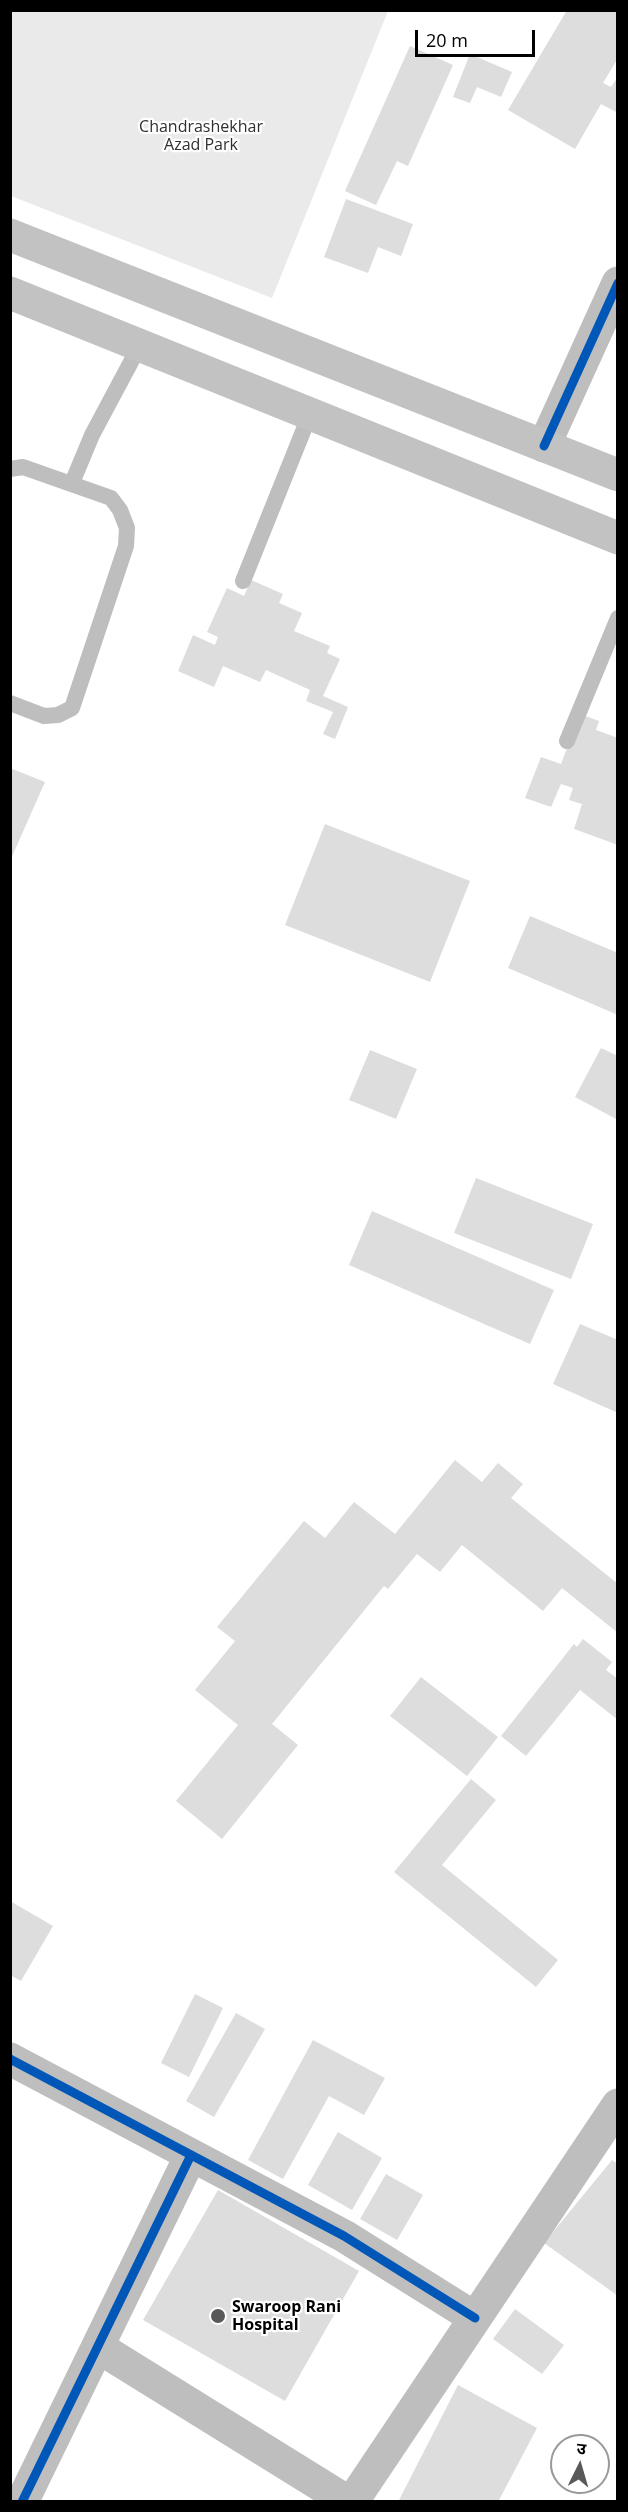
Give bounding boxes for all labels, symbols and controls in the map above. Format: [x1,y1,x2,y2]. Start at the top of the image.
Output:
scale bar [418,18,538,56]
text: 20 m [426,28,468,52]
park label: Chandrashekhar Azad Park [139,117,263,155]
place label: Swaroop Rani Hospital [232,2297,341,2335]
marker: Swaroop Rani Hospital [209,2307,227,2325]
north arrow [550,2434,610,2494]
text: उ [576,2437,587,2459]

